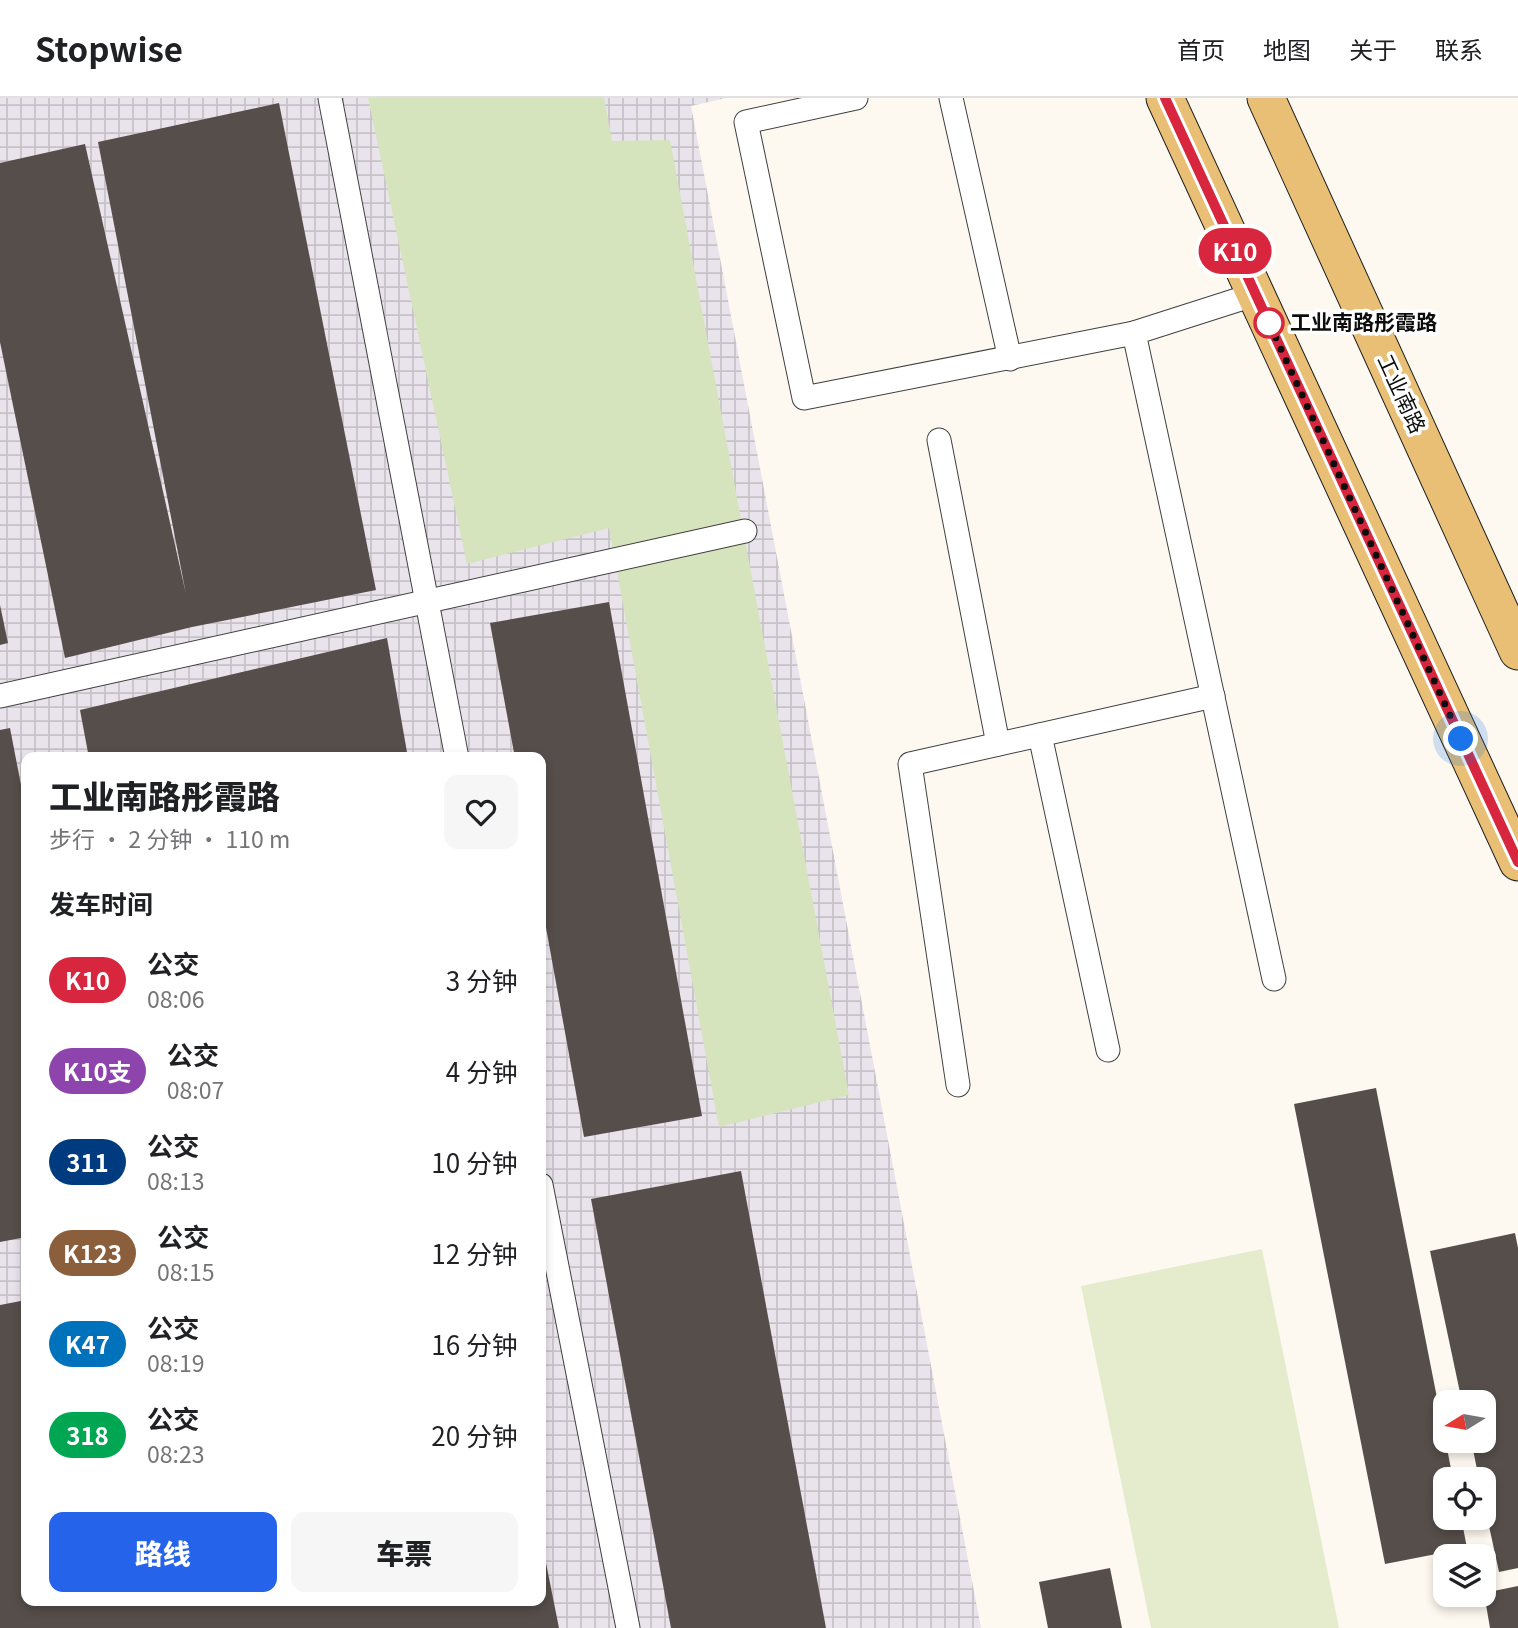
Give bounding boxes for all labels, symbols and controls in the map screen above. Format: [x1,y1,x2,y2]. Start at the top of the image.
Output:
text: Stopwise [35,24,183,72]
text: 首页 [1177,31,1225,66]
text: 地图 [1263,31,1311,66]
text: 关于 [1349,31,1397,66]
text: 联系 [1435,31,1483,66]
line badge: K10 [1195,228,1275,274]
text: K10 [1213,233,1257,268]
place label: 工业南路彤霞路 [1290,306,1437,336]
marker: 工业南路彤霞路 [1254,308,1284,338]
street label: 工业南路 [1371,349,1434,438]
your location [1443,721,1478,756]
text: 工业南路彤霞路 [49,771,280,819]
button: heart [444,775,518,849]
text: 步行 · 2 分钟 · 110 m [49,821,290,855]
text: 发车时间 [49,884,153,921]
text: 公交 [147,944,199,981]
text: 3 分钟 [446,961,518,998]
text: K10 [65,962,110,997]
text: 08:06 [147,981,204,1015]
text: 公交 [167,1035,219,1072]
text: 4 分钟 [446,1052,518,1089]
text: K10支 [63,1053,132,1088]
text: 08:07 [167,1072,224,1106]
text: 公交 [147,1126,199,1163]
text: 10 分钟 [431,1143,518,1180]
text: 311 [66,1144,109,1179]
text: 08:13 [147,1163,204,1197]
text: 公交 [157,1217,209,1254]
text: 12 分钟 [431,1234,518,1271]
text: K123 [63,1235,122,1270]
text: 08:15 [157,1254,214,1288]
text: 公交 [147,1308,199,1345]
text: 16 分钟 [431,1325,518,1362]
text: K47 [65,1326,110,1361]
text: 08:19 [147,1345,204,1379]
north arrow [1433,1390,1496,1452]
map controls [1433,1390,1496,1607]
text: 公交 [147,1399,199,1436]
text: 20 分钟 [431,1416,518,1453]
text: 318 [66,1417,109,1452]
text: 08:23 [147,1436,204,1470]
button: locate [1433,1467,1496,1530]
button: 路线 [49,1512,277,1592]
button: 车票 [291,1512,518,1592]
button: layers [1433,1544,1496,1607]

